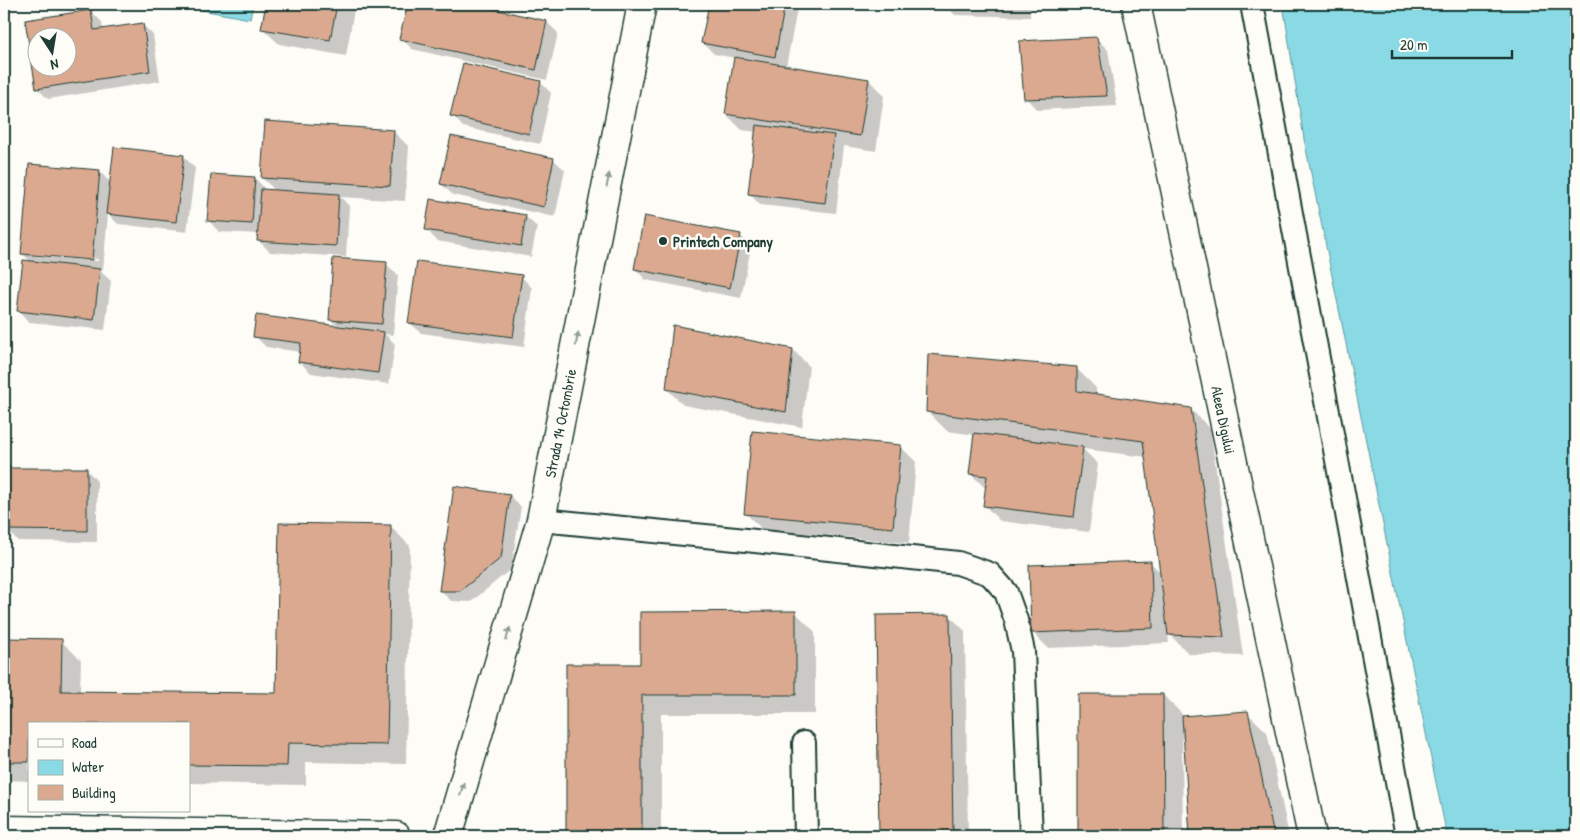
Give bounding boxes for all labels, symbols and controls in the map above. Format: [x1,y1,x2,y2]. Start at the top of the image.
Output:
north arrow [28,28,78,78]
scale bar [1392,28,1512,60]
text: 20 m [1400,34,1427,55]
text: N [49,55,60,75]
one-way arrow [604,172,612,188]
place label: Printech Company [673,231,773,253]
marker: Printech Company [657,235,669,247]
one-way arrow [573,331,581,347]
street label: Strada 14 Octombrie [539,367,581,479]
street label: Aleea Digului [1207,384,1241,456]
one-way arrow [504,626,512,641]
legend [28,722,190,812]
text: Road [72,732,97,753]
text: Water [72,756,104,777]
text: Building [72,782,116,803]
one-way arrow [458,782,466,797]

